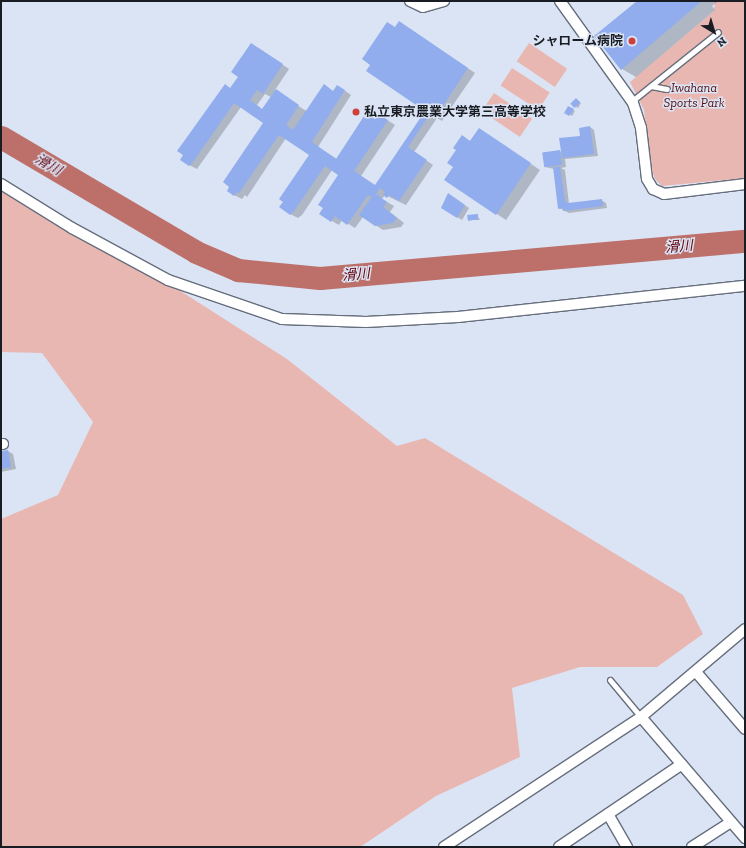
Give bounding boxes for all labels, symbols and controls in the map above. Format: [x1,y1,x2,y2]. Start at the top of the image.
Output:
north arrow [694,12,734,52]
place label: シャローム病院 [532,33,623,49]
text: N [714,34,729,50]
marker: シャローム病院 [626,35,638,47]
park label: Iwahana Sports Park [664,81,724,112]
place label: 私立東京農業大学第三高等学校 [364,104,546,120]
marker: 私立東京農業大学第三高等学校 [351,107,361,117]
water label: 滑川 [32,151,64,179]
water label: 滑川 [664,237,694,257]
water label: 滑川 [341,265,371,285]

